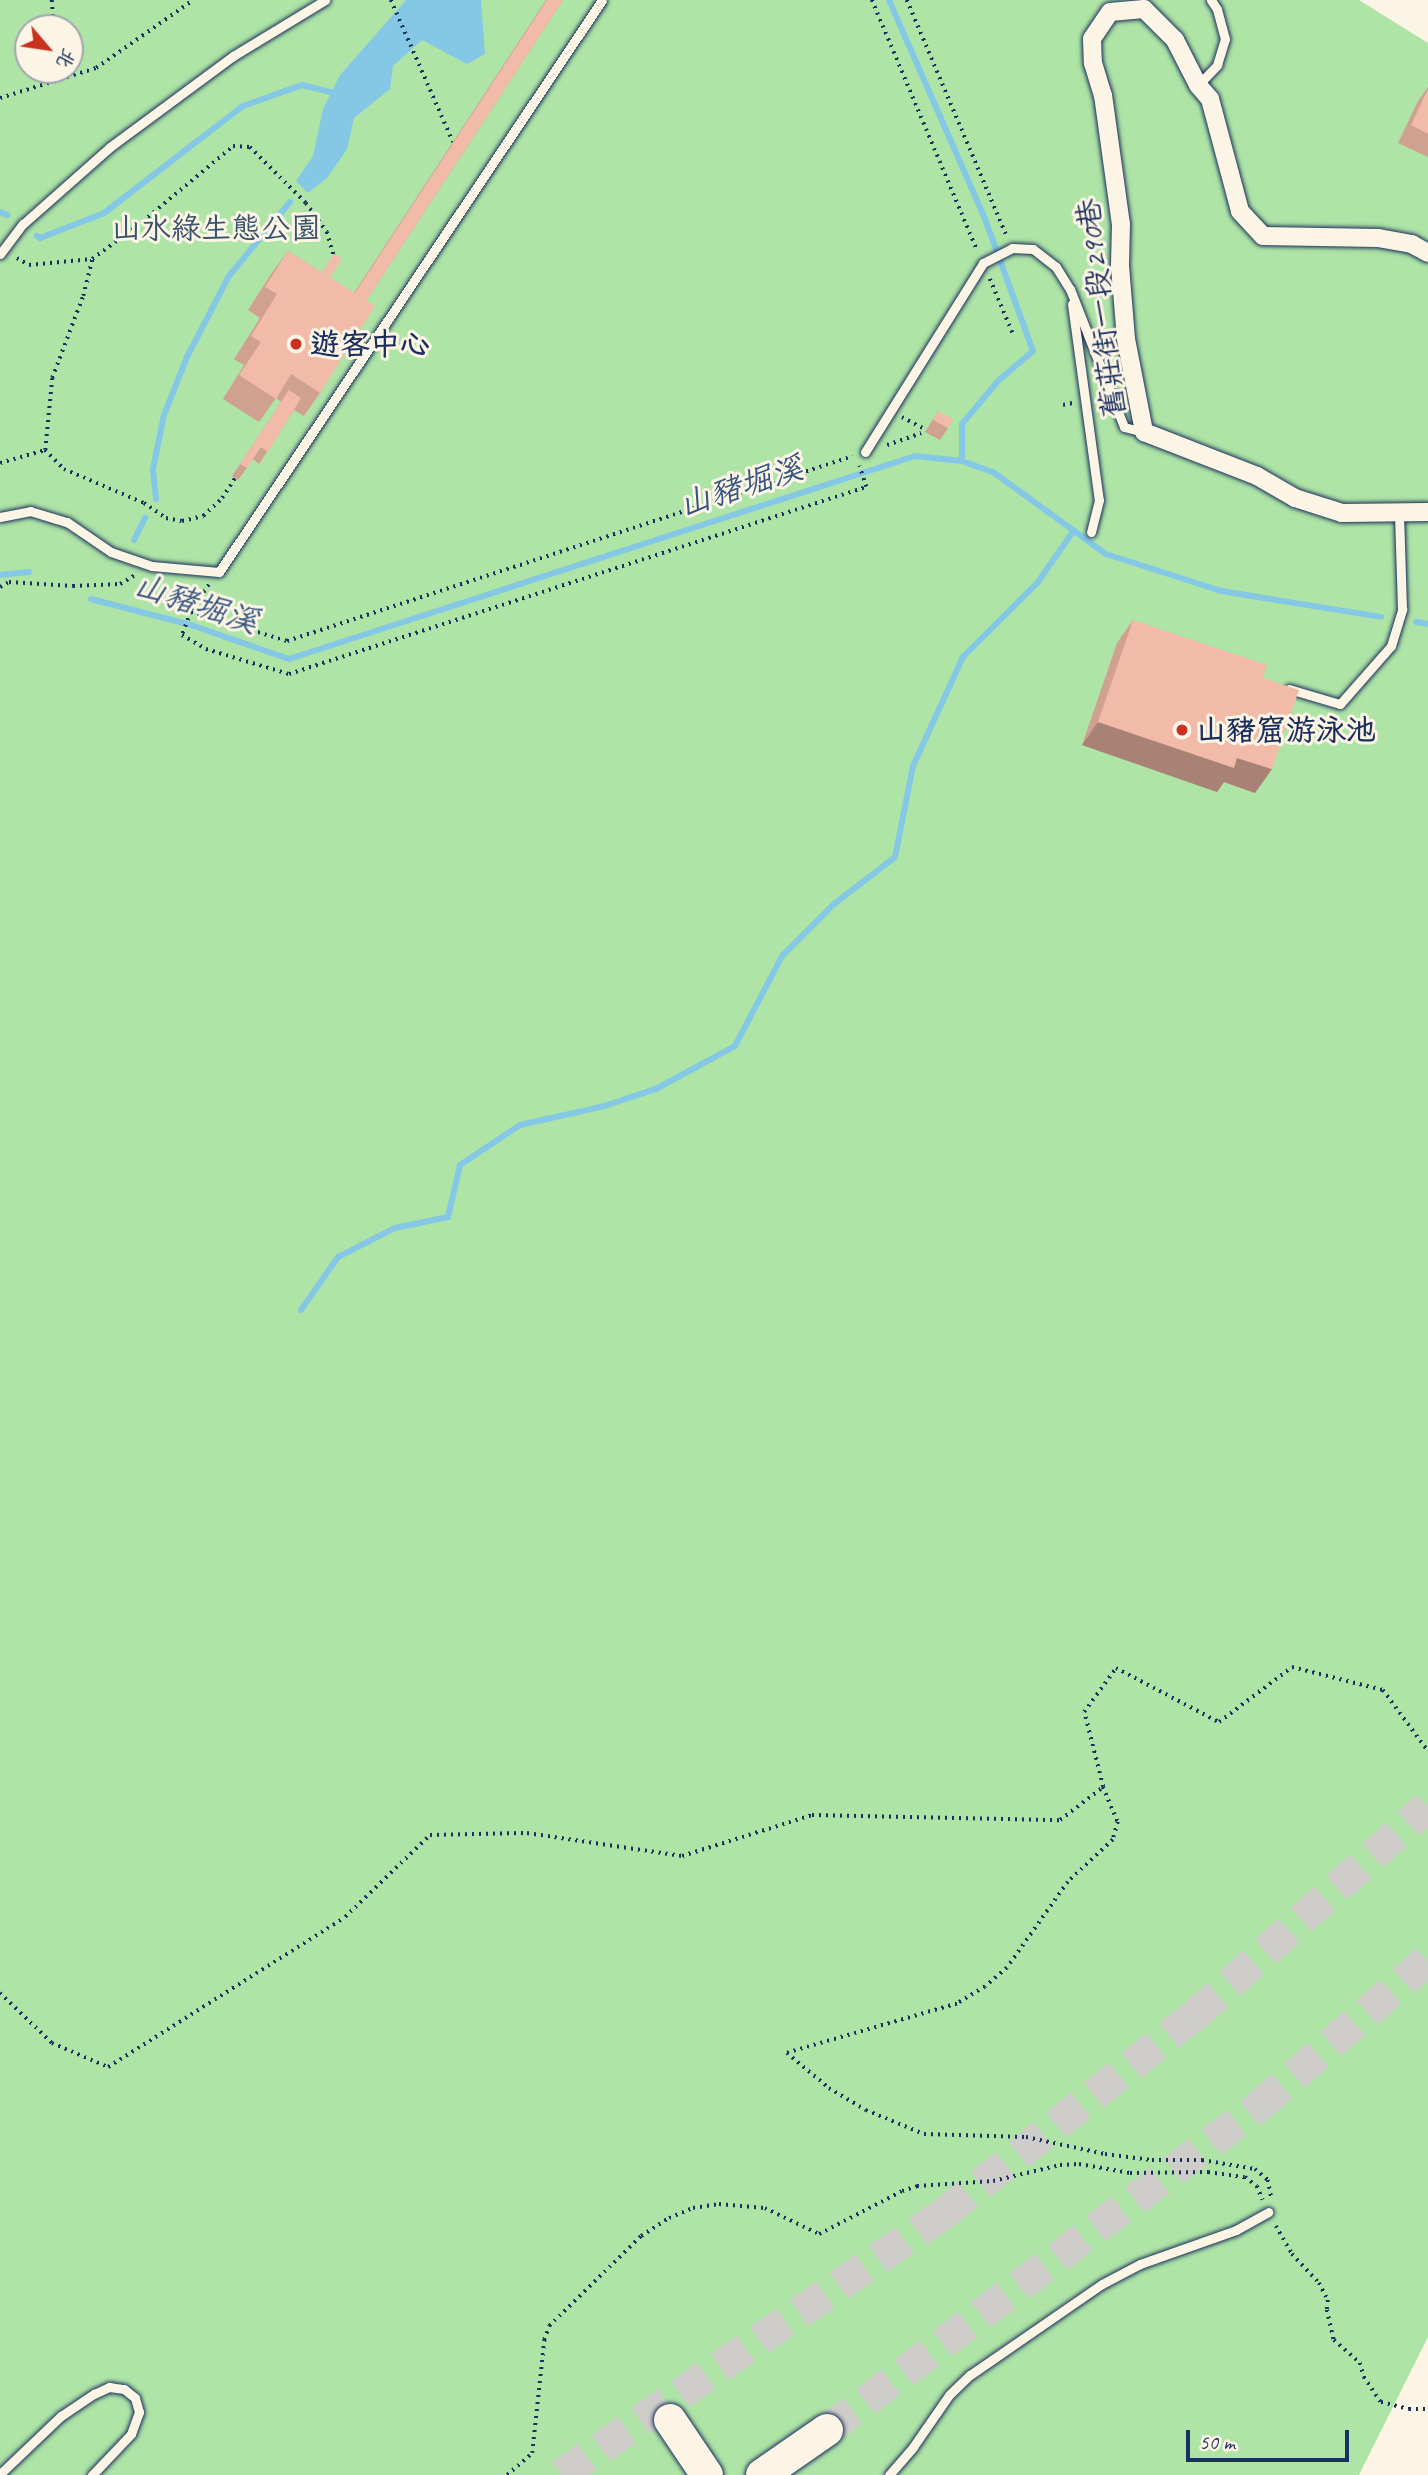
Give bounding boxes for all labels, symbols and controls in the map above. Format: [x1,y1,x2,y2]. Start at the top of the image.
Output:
north arrow [14,14,84,84]
text: 北 [51,44,81,72]
street label: 舊莊街一段290巷 [1070,196,1132,420]
park label: 山水綠生態公園 [111,210,321,246]
place label: 遊客中心 [310,326,430,362]
marker: 遊客中心 [288,336,304,352]
water label: 山豬堀溪 [674,449,808,525]
water label: 山豬堀溪 [129,566,263,642]
place label: 山豬窟游泳池 [1196,712,1376,748]
marker: 山豬窟游泳池 [1174,722,1190,738]
scale bar [1190,2416,1353,2460]
text: 50 m [1199,2429,1235,2455]

